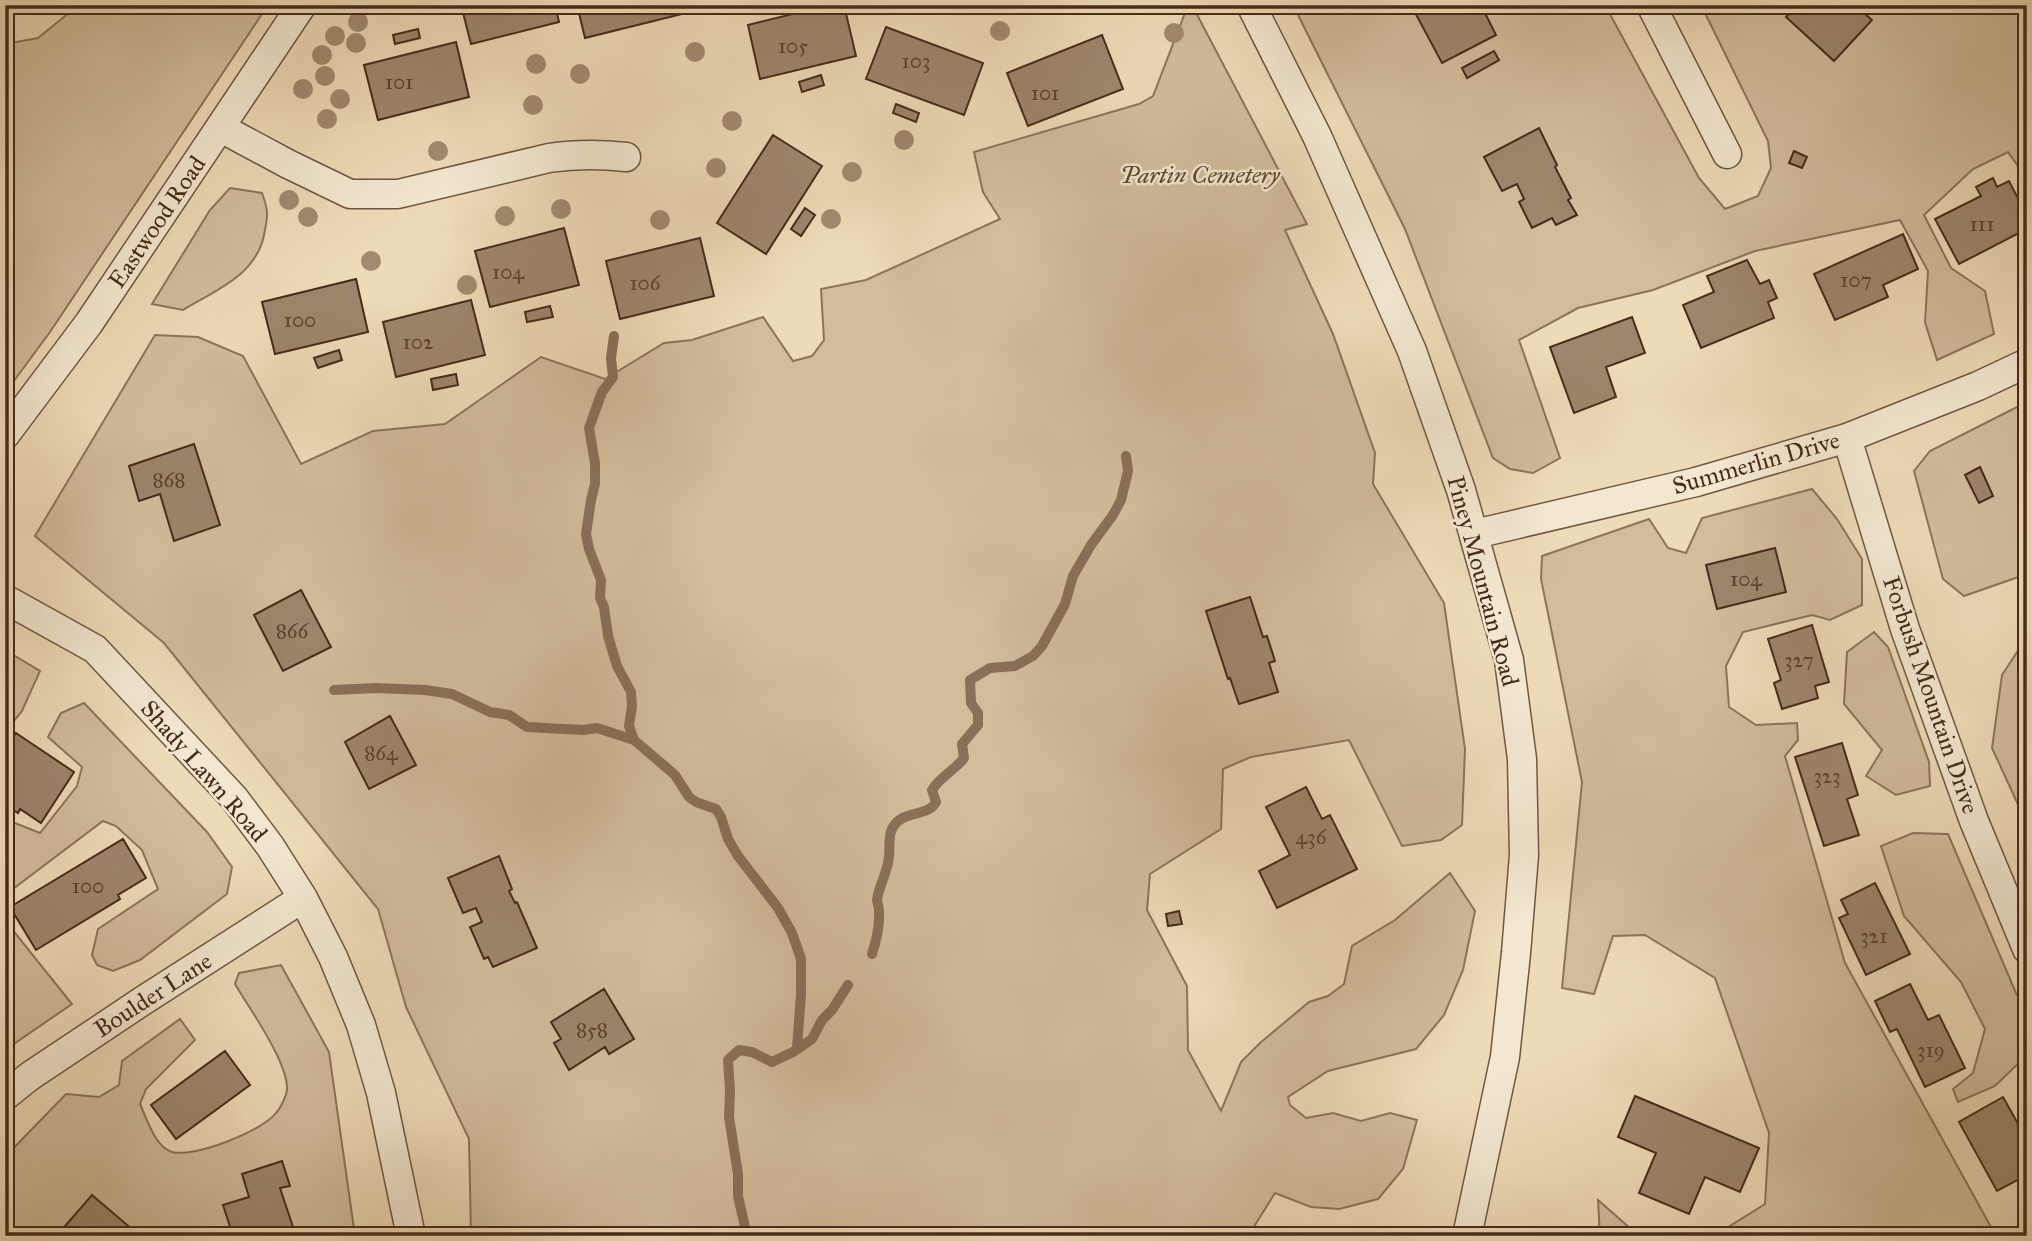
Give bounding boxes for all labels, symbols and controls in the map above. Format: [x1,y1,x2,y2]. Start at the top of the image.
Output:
house number: 105 [778,33,808,59]
house number: 103 [902,48,930,74]
house number: 101 [385,69,413,95]
house number: 101 [1031,80,1059,106]
street label: Eastwood Road [102,150,212,294]
park label: Partin Cemetery [1120,160,1281,190]
house number: 111 [1970,211,1994,237]
house number: 104 [492,259,525,285]
house number: 107 [1840,267,1872,293]
house number: 106 [629,270,662,296]
house number: 100 [284,307,316,333]
house number: 102 [403,329,434,355]
street label: Summerlin Drive [1669,425,1843,501]
house number: 868 [152,467,186,493]
street label: Piney Mountain Road [1440,473,1526,689]
house number: 104 [1730,566,1763,592]
street label: Forbush Mountain Drive [1876,572,1986,818]
house number: 866 [276,618,310,644]
house number: 327 [1784,647,1814,673]
street label: Shady Lawn Road [134,694,274,848]
house number: 864 [364,740,399,766]
house number: 323 [1813,763,1841,789]
house number: 436 [1296,824,1328,850]
house number: 100 [72,873,104,899]
house number: 321 [1860,923,1888,949]
street label: Boulder Lane [88,946,218,1044]
house number: 858 [576,1017,608,1043]
house number: 319 [1917,1037,1945,1063]

